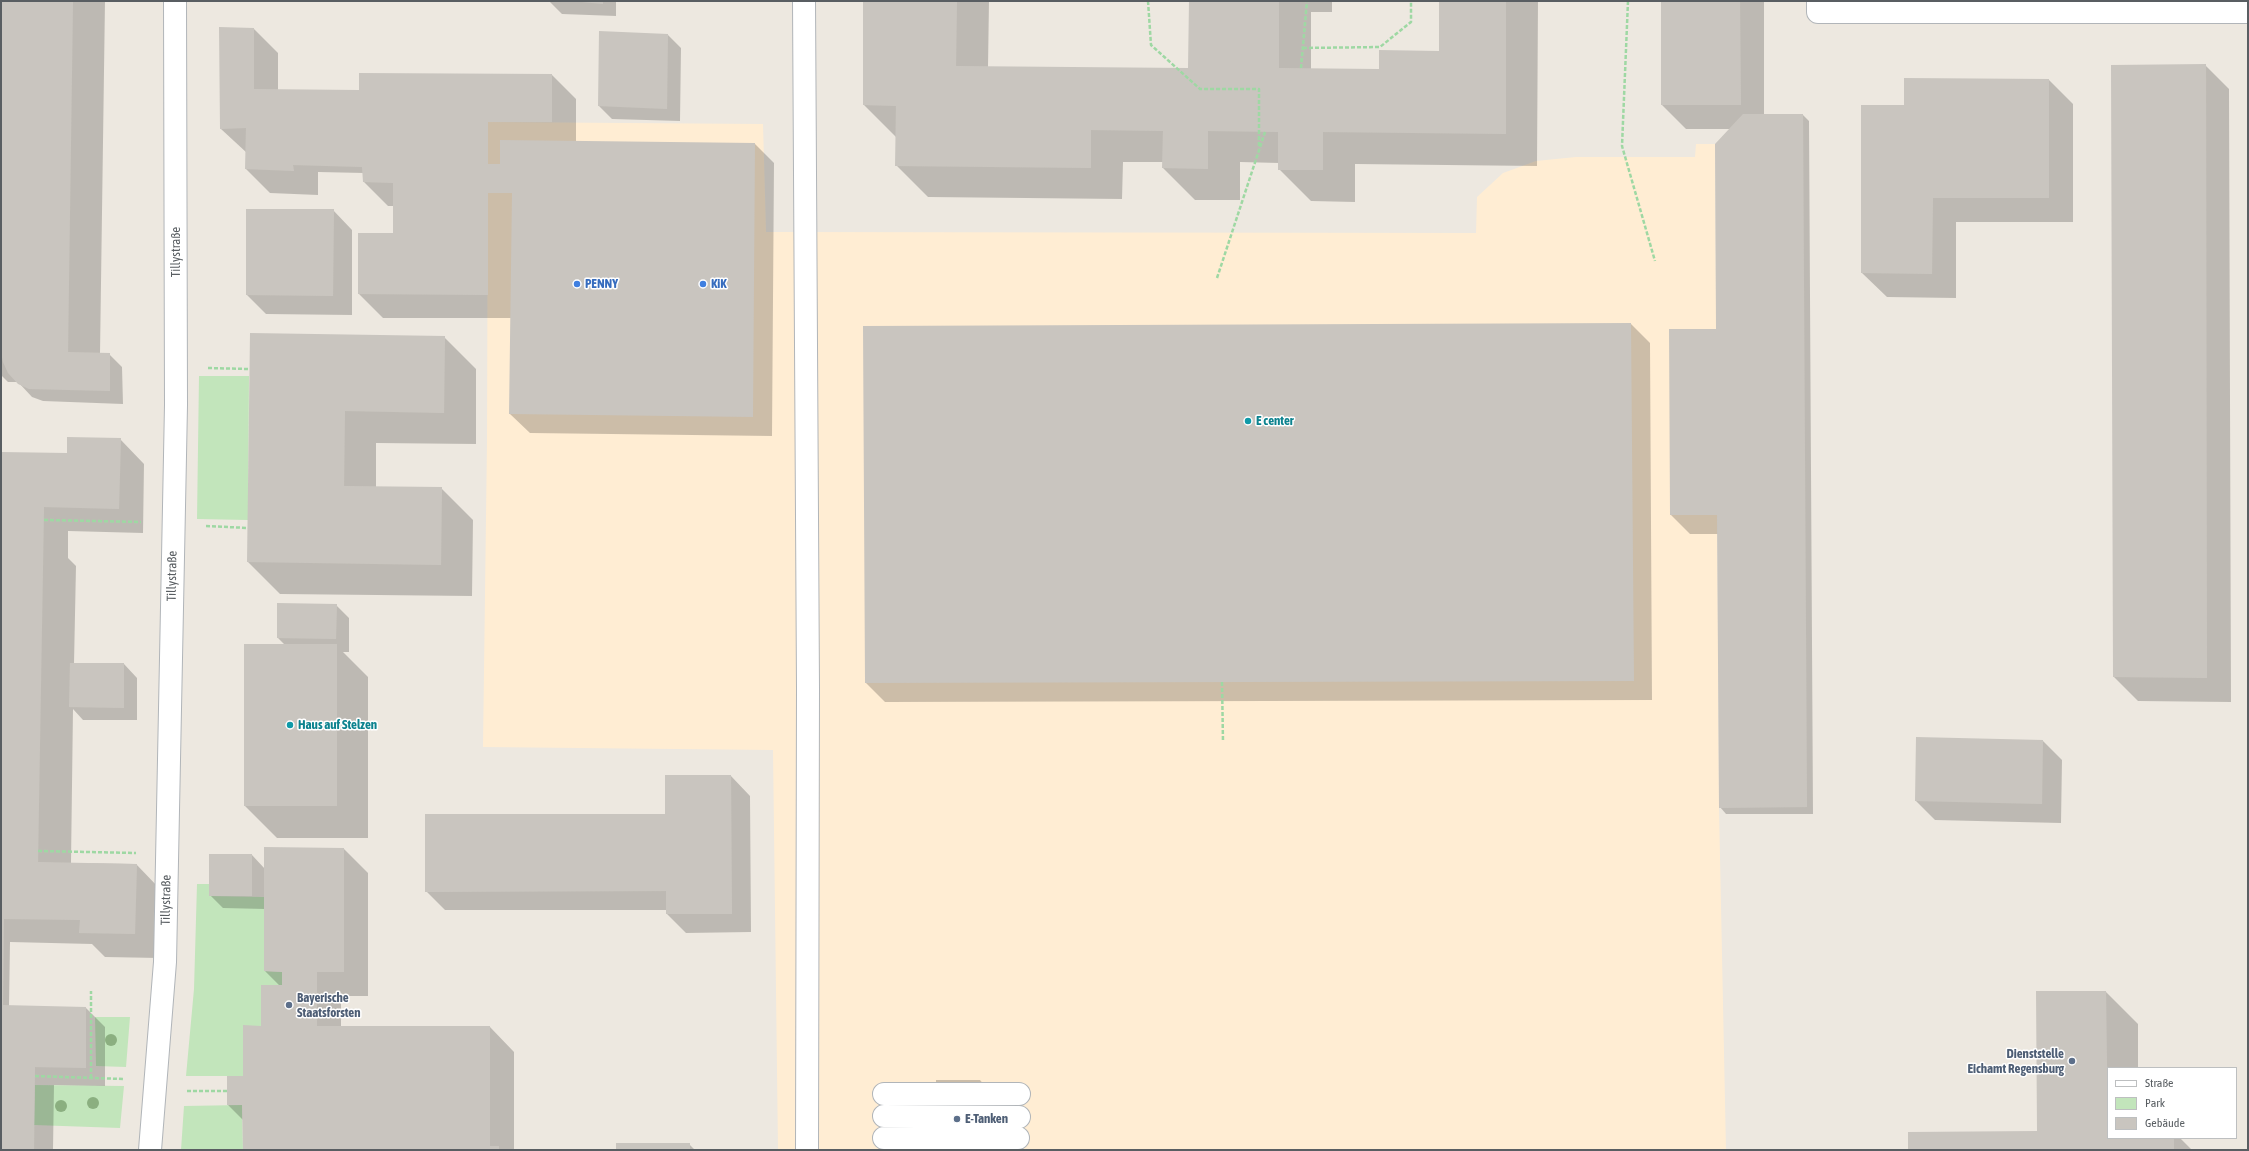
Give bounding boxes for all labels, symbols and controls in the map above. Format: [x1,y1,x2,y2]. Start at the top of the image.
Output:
street label: Tillystraße [168,227,184,277]
place label: PENNY [585,276,618,292]
place label: KiK [711,276,727,292]
marker: PENNY [572,279,582,289]
marker: KiK [698,279,708,289]
place label: E center [1256,413,1294,429]
marker: E center [1243,416,1253,426]
street label: Tillystraße [164,551,180,601]
place label: Haus auf Stelzen [298,717,377,733]
marker: Haus auf Stelzen [285,720,295,730]
street label: Tillystraße [158,875,174,925]
place label: Bayerische Staatsforsten [297,990,361,1021]
marker: Bayerische Staatsforsten [284,1000,294,1010]
place label: Dienststelle Eichamt Regensburg [1967,1046,2064,1077]
marker: Dienststelle Eichamt Regensburg [2067,1056,2077,1066]
legend [2107,1067,2237,1139]
text: Straße [2145,1076,2173,1090]
text: Park [2145,1096,2165,1110]
place label: E-Tanken [965,1111,1008,1127]
marker: E-Tanken [952,1114,962,1124]
text: Gebäude [2145,1116,2185,1130]

